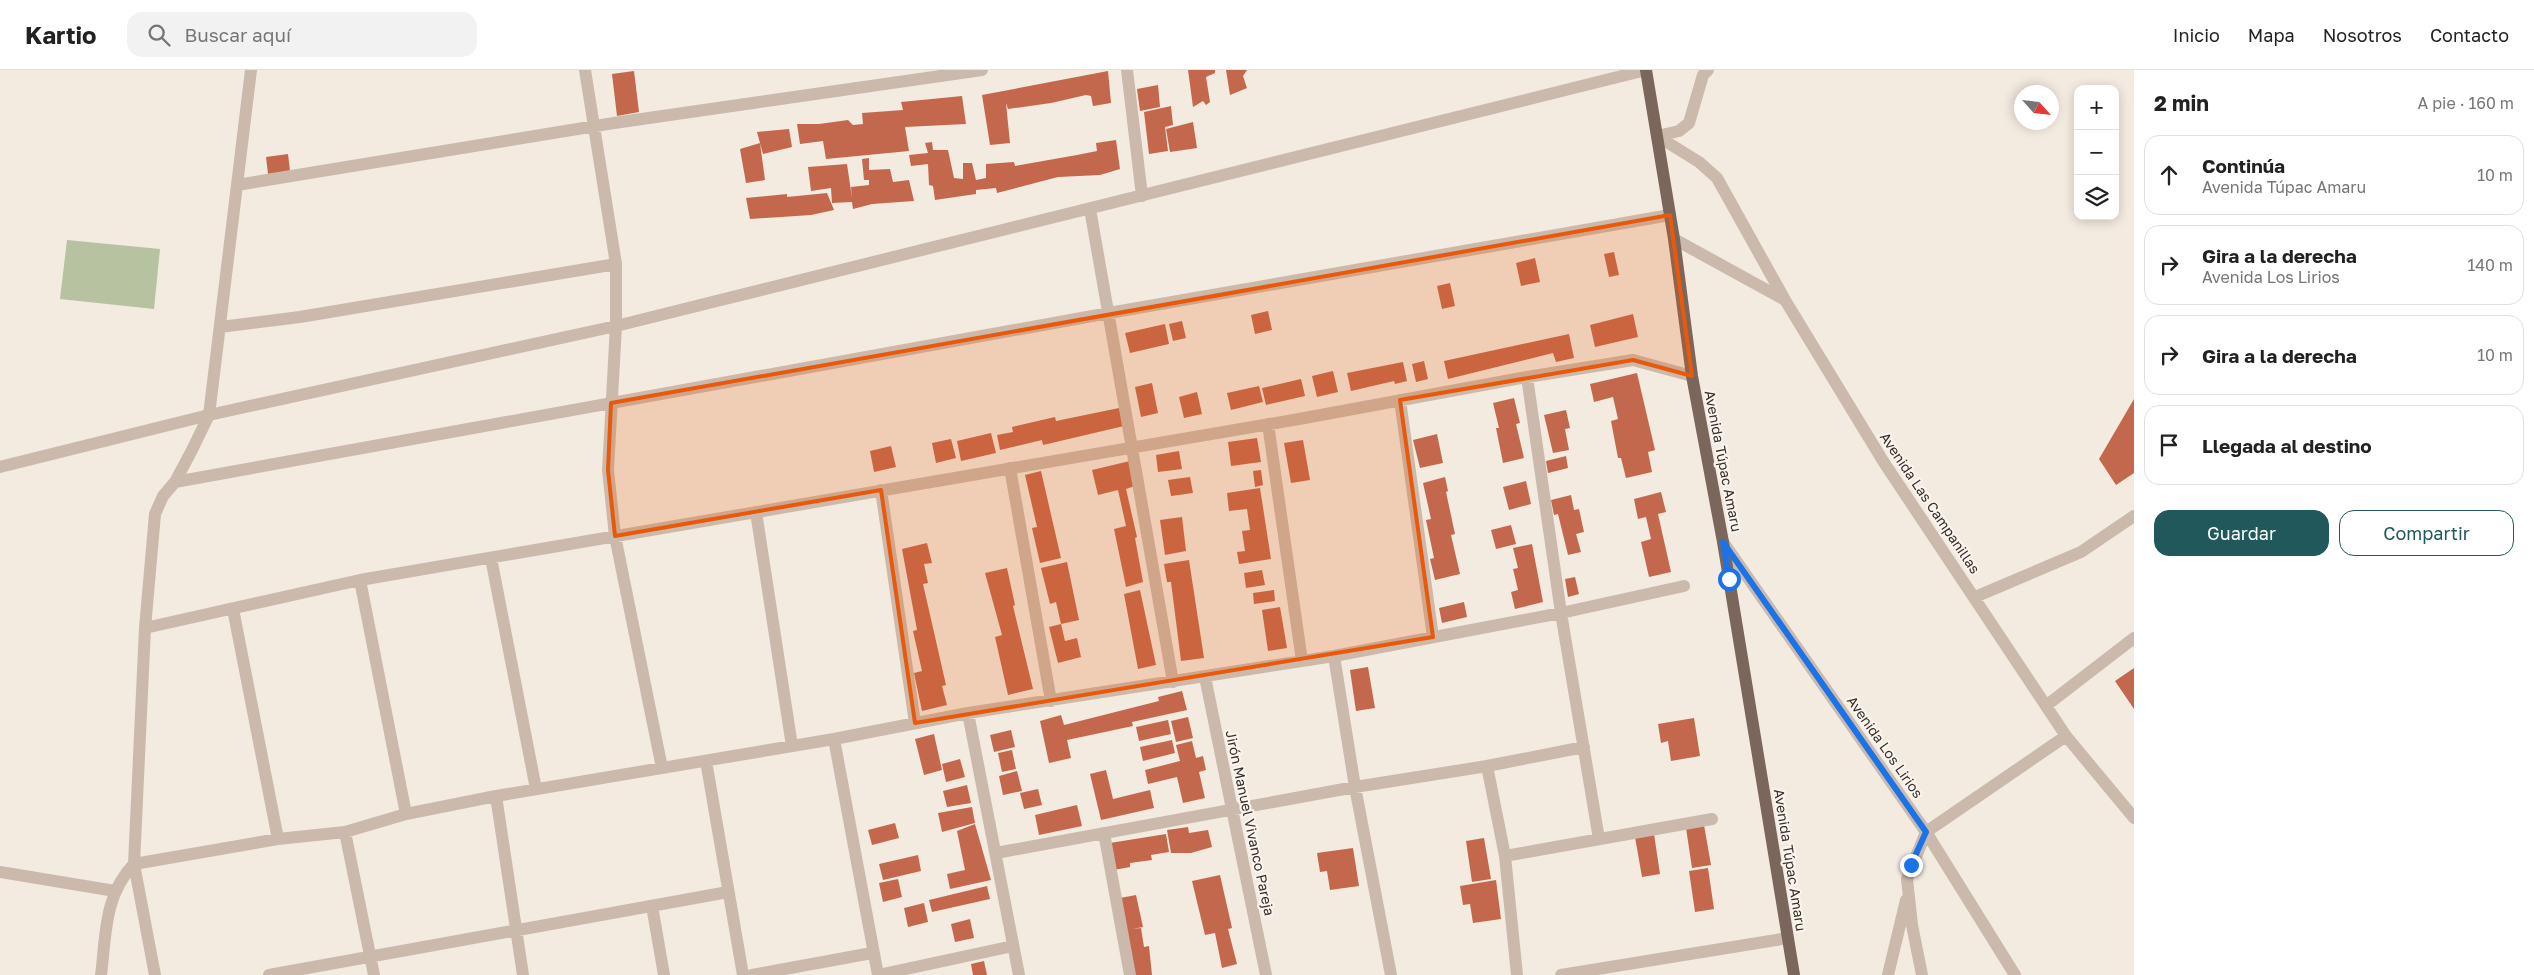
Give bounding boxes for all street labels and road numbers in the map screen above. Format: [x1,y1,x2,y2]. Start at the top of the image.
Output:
street label: Avenida Túpac Amaru [1701,389,1746,533]
street label: Avenida Las Campanillas [1877,429,1984,577]
street label: Avenida Los Lirios [1844,692,1927,801]
street label: Jirón Manuel Vivanco Pareja [1223,729,1278,917]
street label: Avenida Túpac Amaru [1771,788,1810,932]

